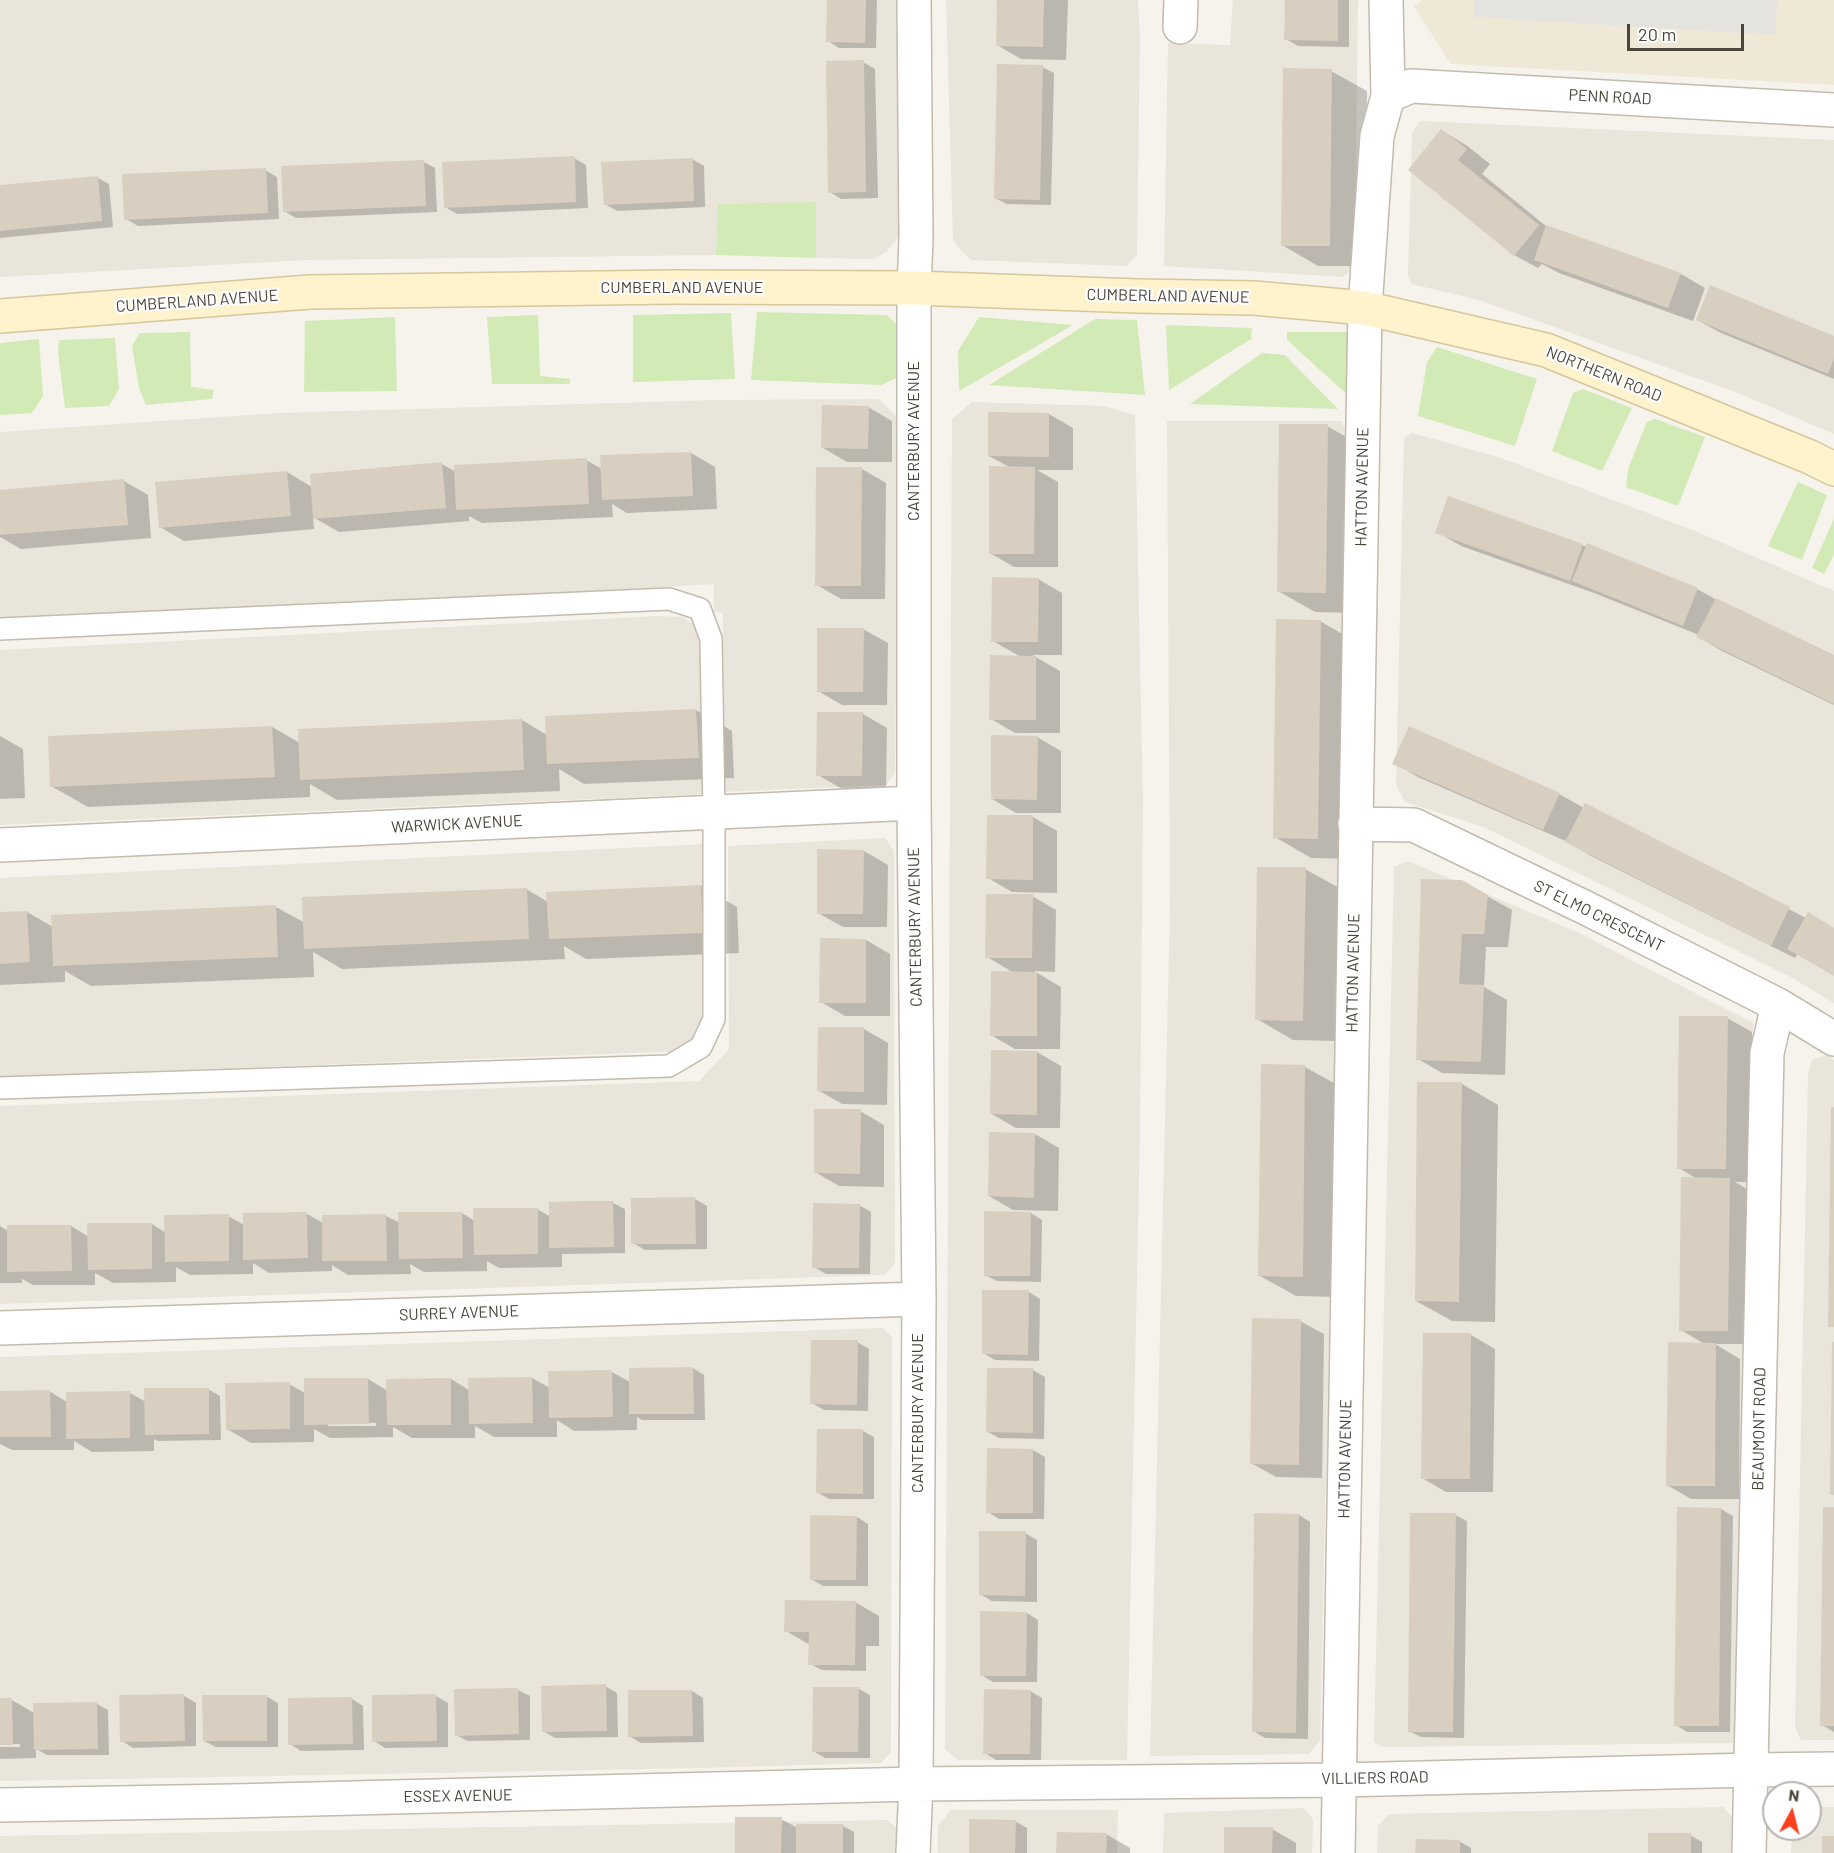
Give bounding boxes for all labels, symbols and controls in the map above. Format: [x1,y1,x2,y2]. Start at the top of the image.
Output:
scale bar [1630,12,1747,50]
text: 20 m [1638,23,1676,45]
street label: PENN ROAD [1568,85,1652,109]
street label: CUMBERLAND AVENUE [601,278,763,298]
street label: CUMBERLAND AVENUE [1086,285,1250,307]
street label: CUMBERLAND AVENUE [115,286,279,316]
street label: NORTHERN ROAD [1543,342,1665,406]
street label: CANTERBURY AVENUE [904,361,924,521]
street label: HATTON AVENUE [1351,427,1373,547]
street label: WARWICK AVENUE [391,811,523,837]
street label: CANTERBURY AVENUE [904,847,926,1007]
street label: ST ELMO CRESCENT [1531,876,1667,956]
street label: HATTON AVENUE [1342,913,1364,1033]
street label: SURREY AVENUE [399,1301,519,1325]
street label: CANTERBURY AVENUE [908,1333,928,1493]
street label: BEAUMONT ROAD [1748,1367,1770,1491]
street label: HATTON AVENUE [1334,1399,1356,1519]
street label: VILLIERS ROAD [1321,1767,1429,1789]
north arrow [1762,1781,1822,1841]
street label: ESSEX AVENUE [403,1785,513,1807]
text: N [1788,1785,1800,1805]

